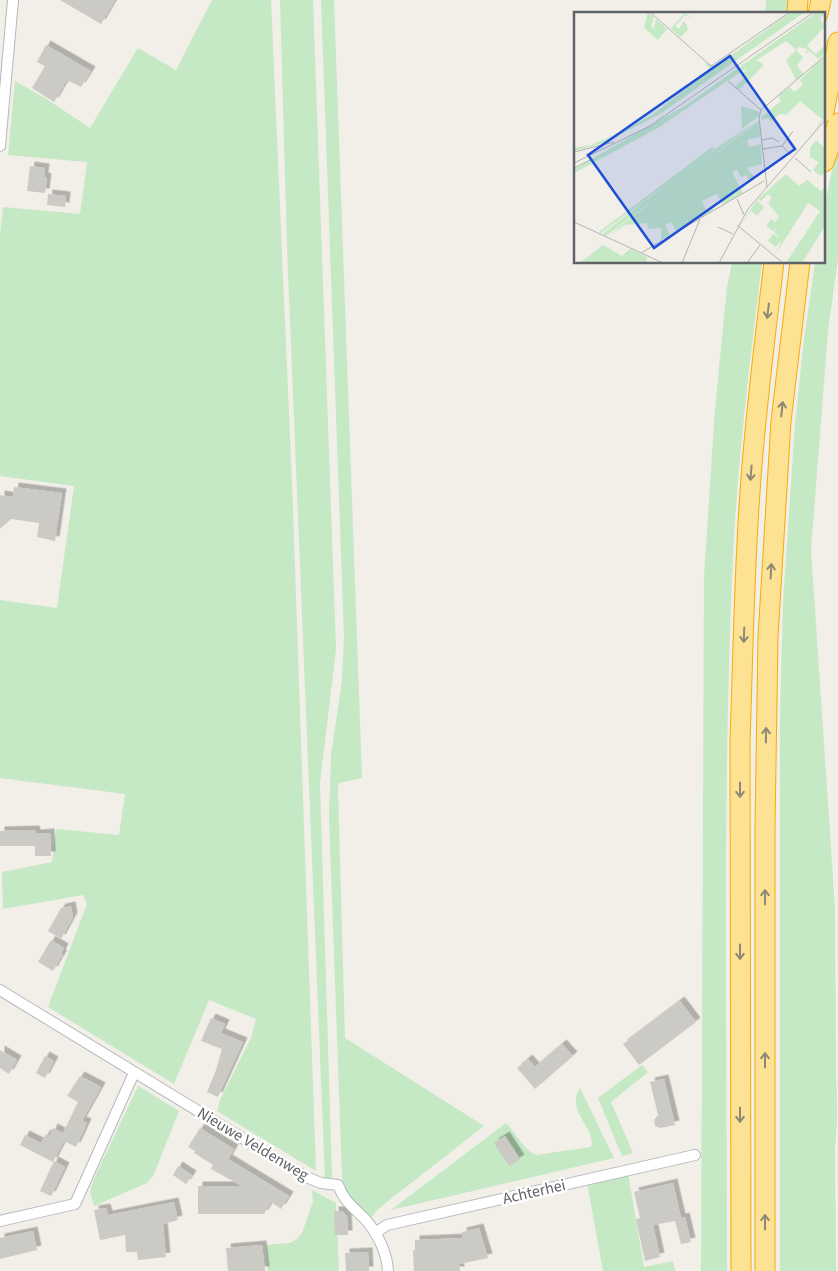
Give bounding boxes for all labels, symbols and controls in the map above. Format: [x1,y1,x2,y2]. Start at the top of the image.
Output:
inset map [574,12,826,264]
one-way arrow [763,303,773,319]
one-way arrow [777,401,787,417]
one-way arrow [747,464,756,480]
one-way arrow [767,563,776,579]
one-way arrow [739,626,749,643]
one-way arrow [761,727,771,744]
one-way arrow [735,782,745,798]
one-way arrow [760,890,770,906]
one-way arrow [735,944,745,960]
one-way arrow [760,1052,770,1068]
street label: Nieuwe Veldenweg [193,1102,313,1186]
one-way arrow [735,1106,745,1123]
street label: Achterhei [500,1174,568,1210]
one-way arrow [760,1215,770,1231]

